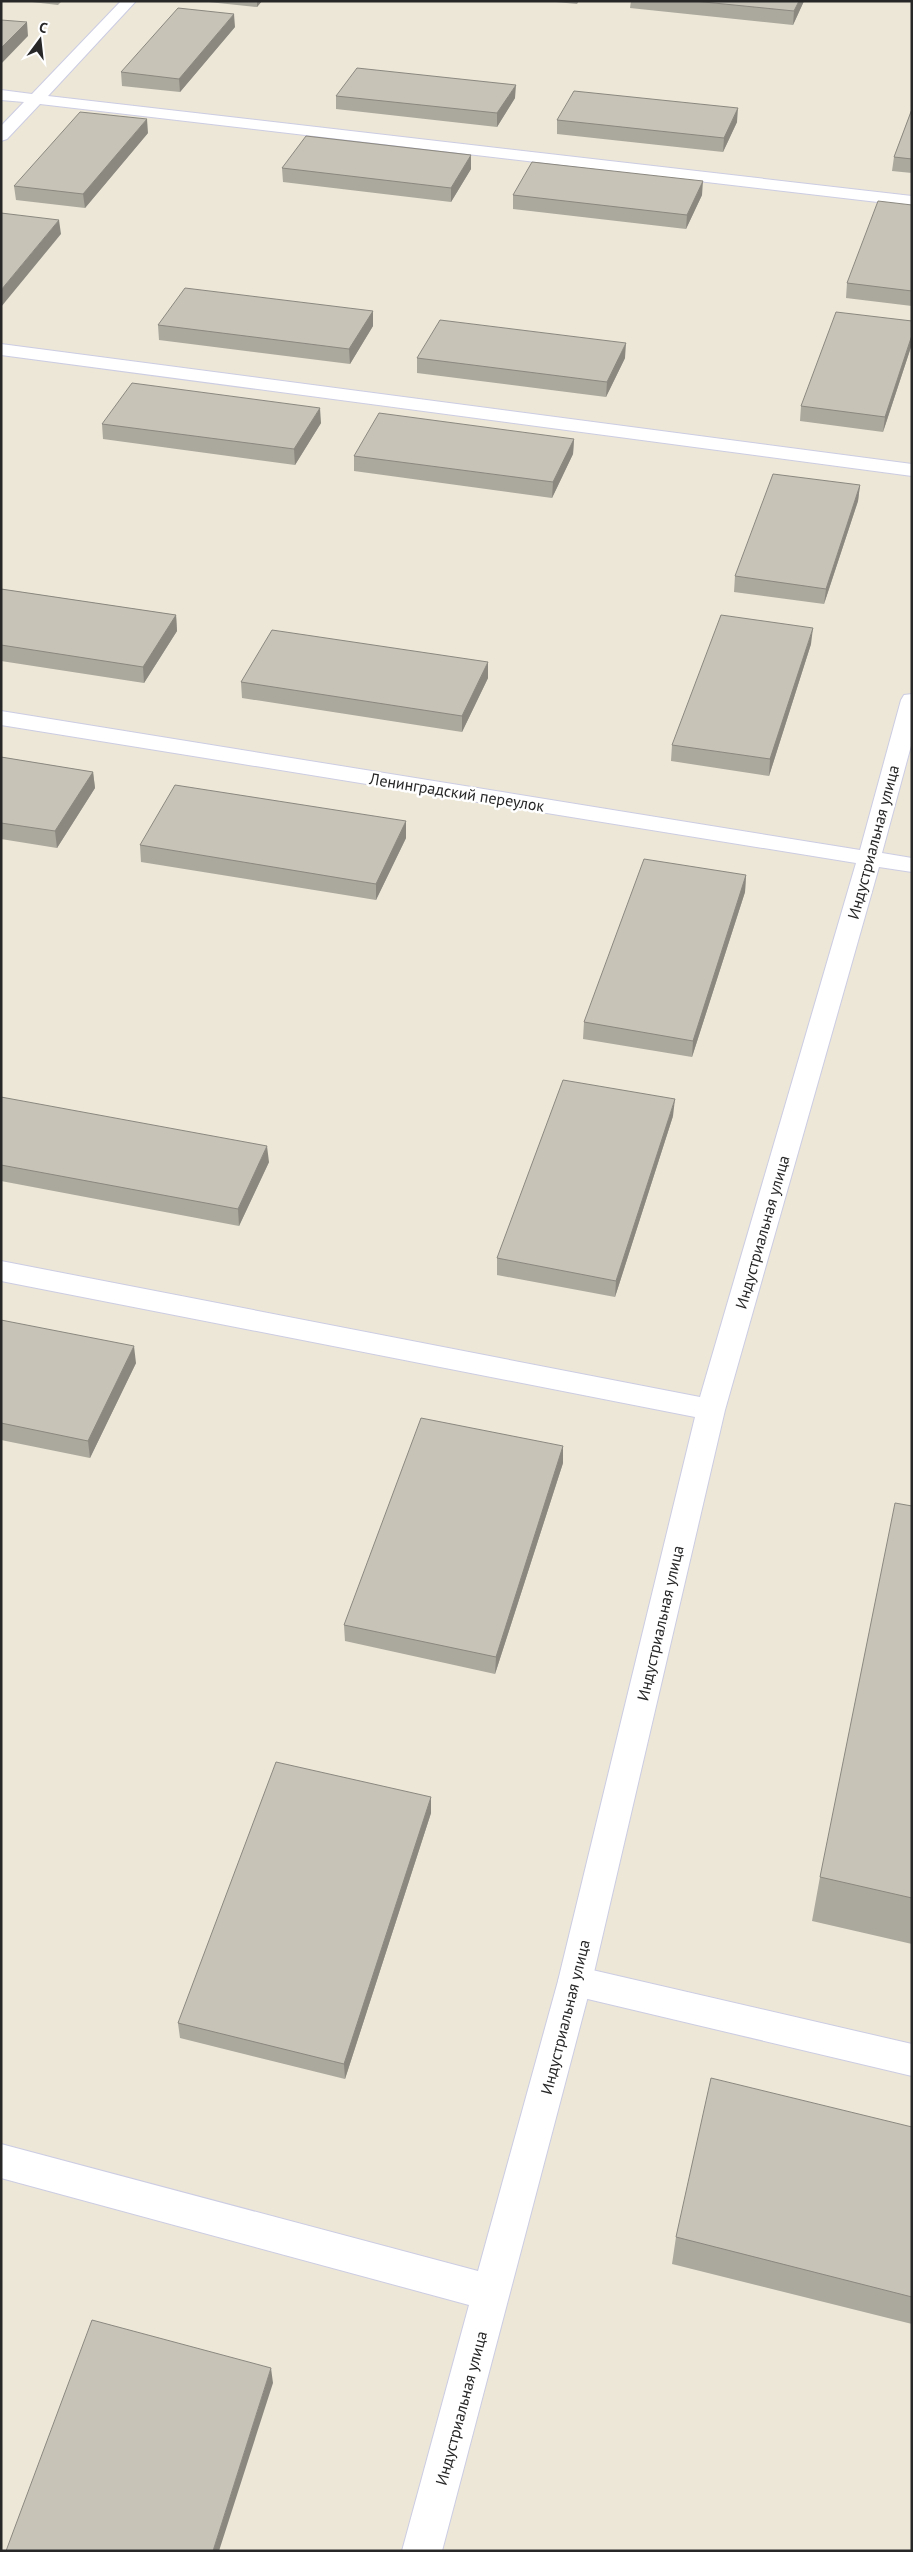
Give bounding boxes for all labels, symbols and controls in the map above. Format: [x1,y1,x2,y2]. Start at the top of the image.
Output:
north arrow [15,15,65,65]
text: С [37,18,50,37]
street label: Индустриальная улица [843,763,903,921]
street label: Ленинградский переулок [367,768,546,816]
street label: Индустриальная улица [730,1153,794,1311]
street label: Индустриальная улица [632,1543,688,1703]
street label: Индустриальная улица [536,1938,594,2096]
street label: Индустриальная улица [431,2329,491,2487]

